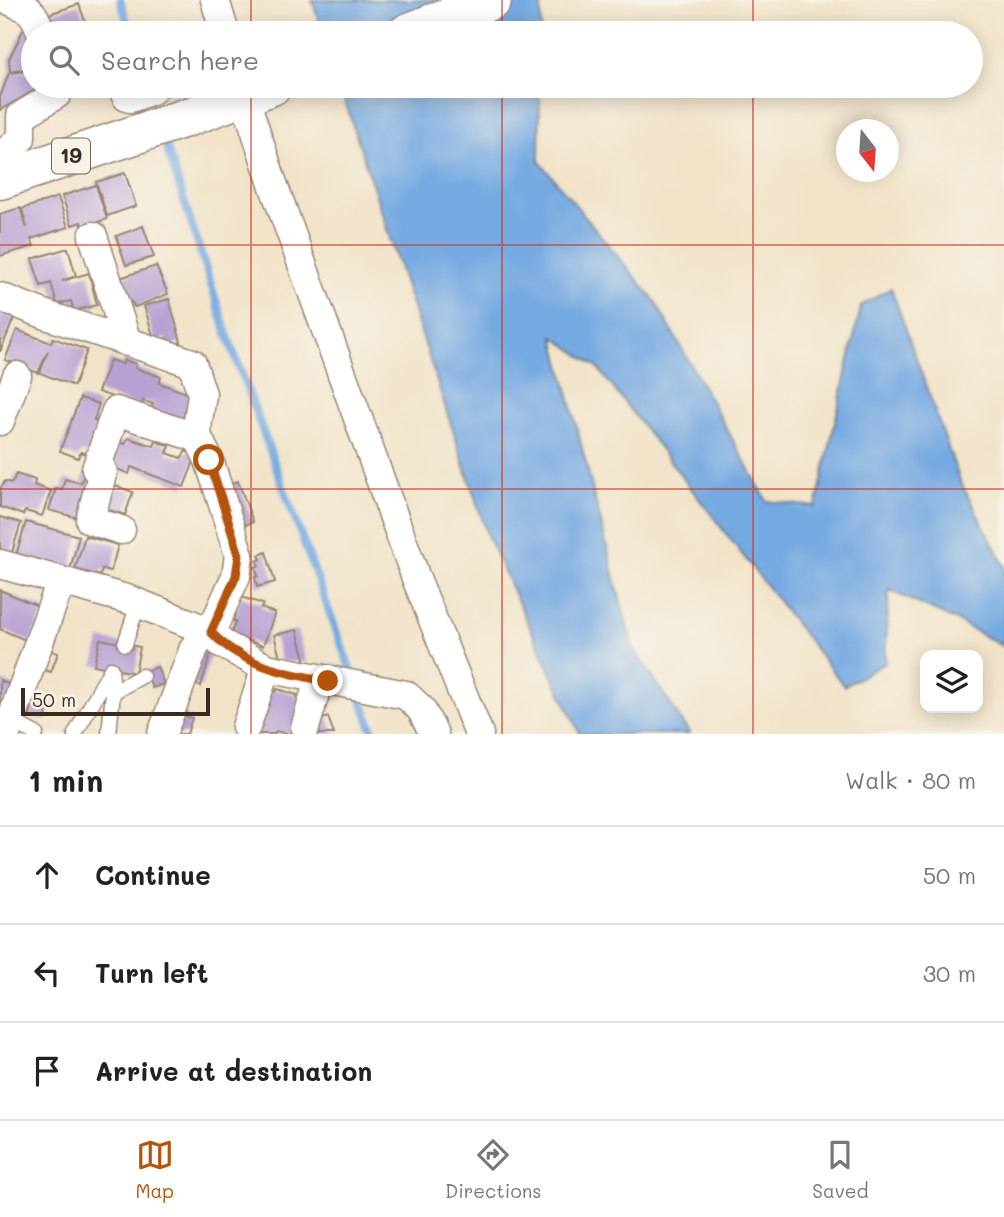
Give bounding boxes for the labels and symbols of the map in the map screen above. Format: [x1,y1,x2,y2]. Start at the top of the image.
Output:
north arrow [836,119,899,182]
road number: 19 [52,138,90,174]
route start [193,444,224,475]
route end [312,665,343,696]
scale bar [21,685,210,717]

